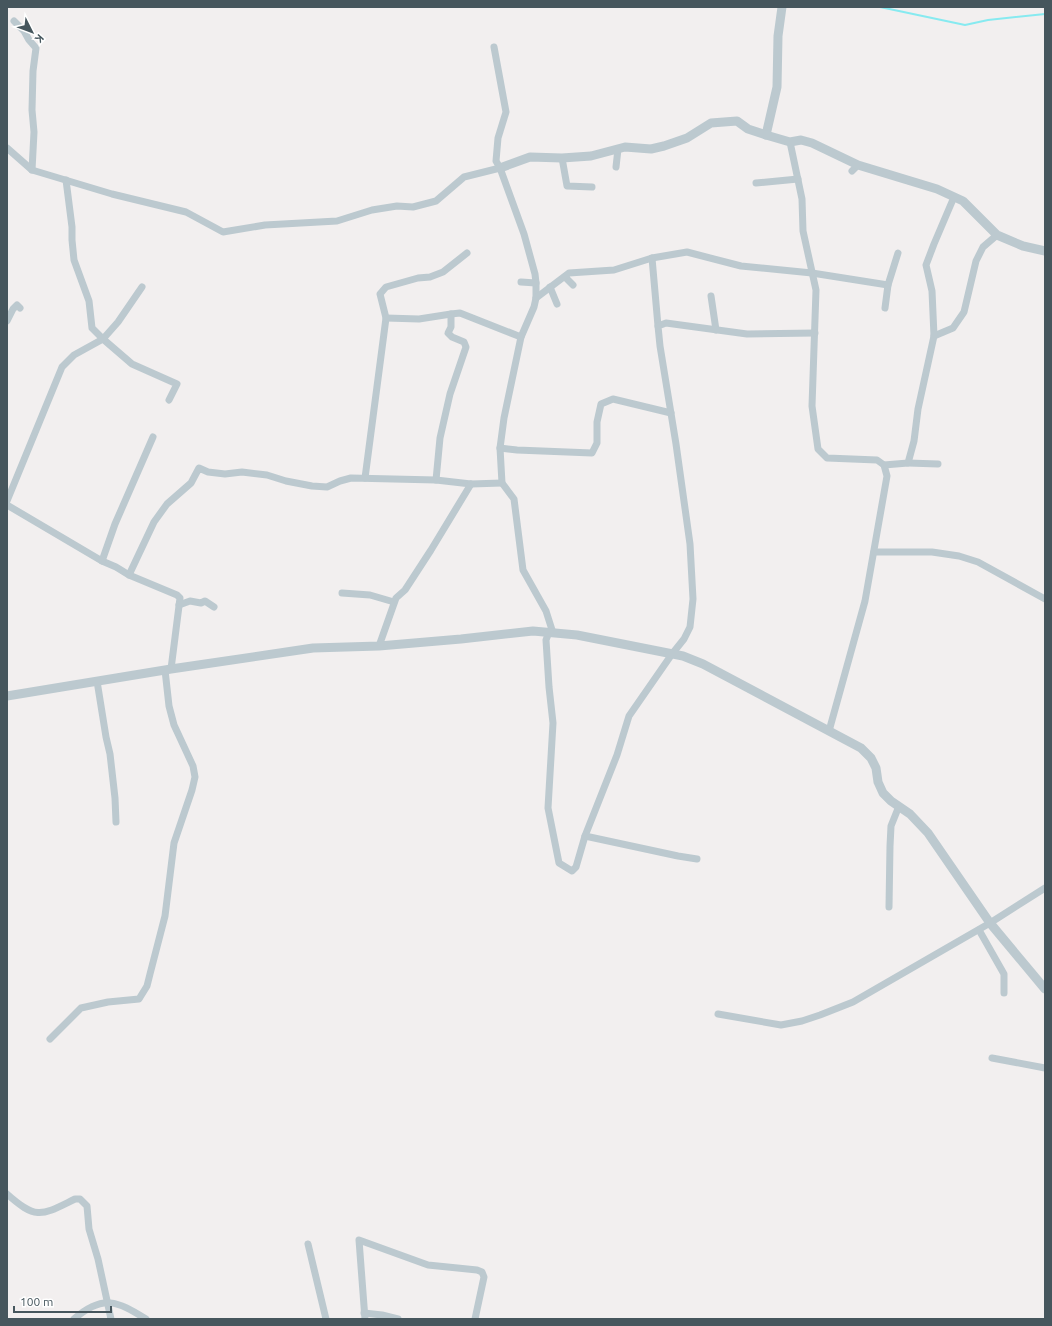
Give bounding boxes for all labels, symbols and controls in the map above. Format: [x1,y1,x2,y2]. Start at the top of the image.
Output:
north arrow [12,12,52,52]
text: K [32,32,46,46]
scale bar [14,1288,111,1314]
text: 100 m [20,1295,53,1308]

